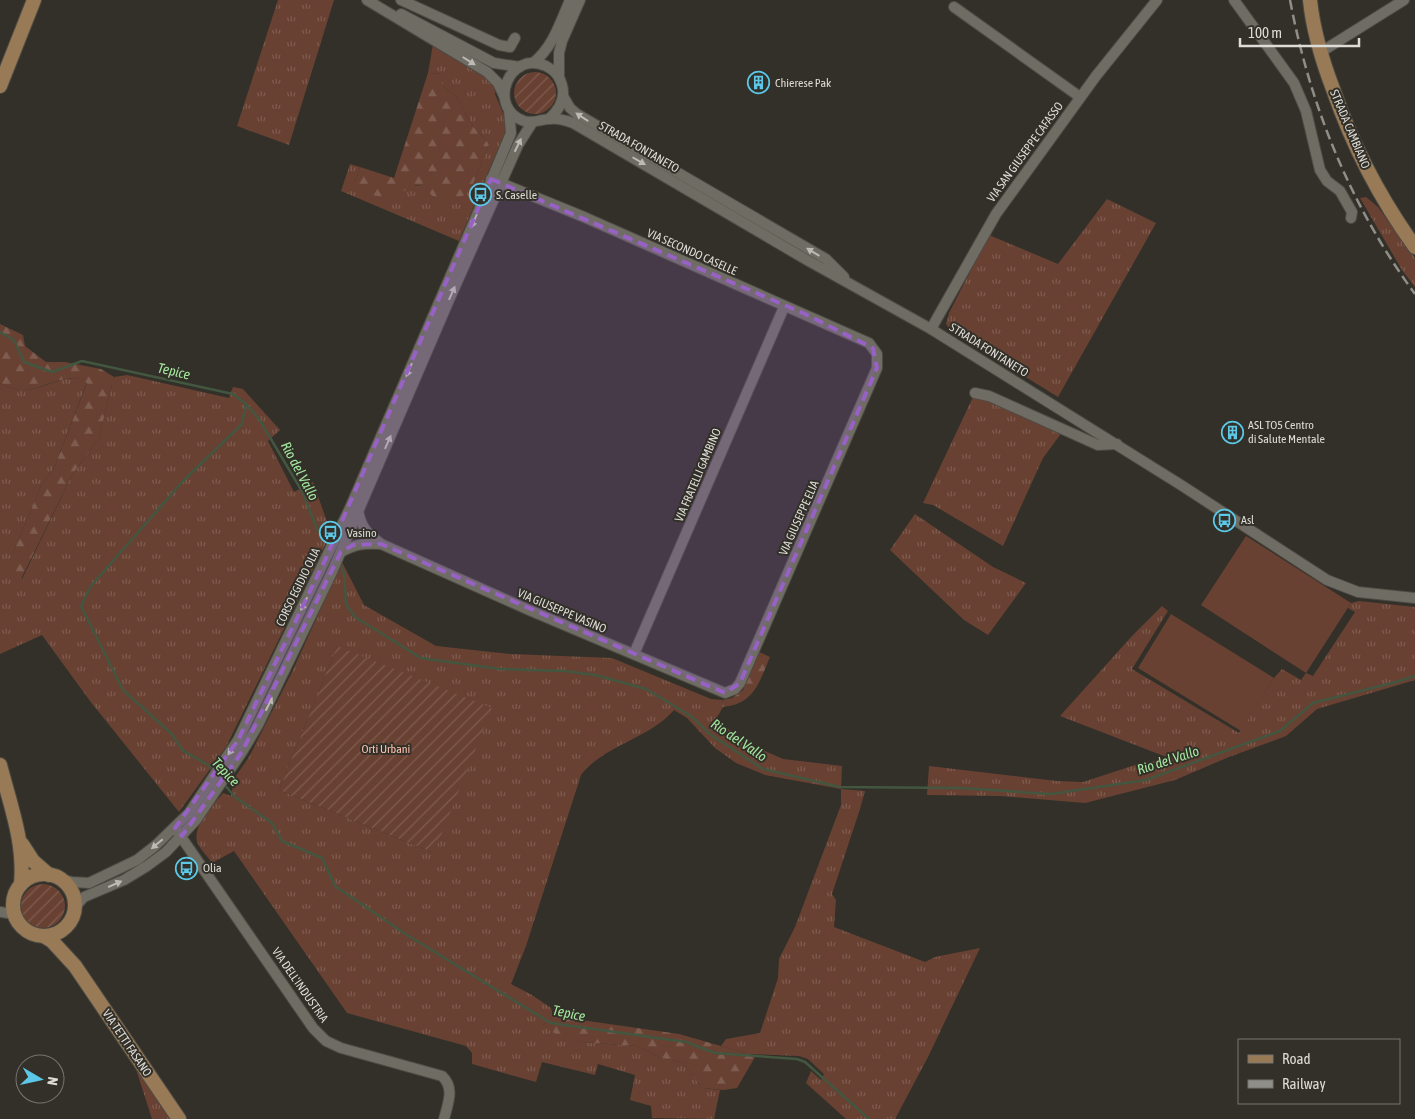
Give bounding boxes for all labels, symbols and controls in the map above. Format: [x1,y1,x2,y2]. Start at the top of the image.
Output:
scale bar [1240,15,1359,47]
text: 100 m [1248,24,1282,41]
one-way arrow [463,56,476,65]
building icon: Chierese Pak [747,71,771,95]
place label: Chierese Pak [775,76,832,90]
street label: STRADA CAMBIANO [1327,87,1373,171]
street label: VIA SAN GIUSEPPE CAFASSO [984,99,1066,205]
one-way arrow [576,112,589,122]
street label: STRADA FONTANETO [596,118,682,176]
one-way arrow [515,138,523,152]
one-way arrow [632,157,645,166]
bus stop icon: S. Caselle [468,183,492,207]
place label: S. Caselle [496,188,537,202]
one-way arrow [470,214,478,228]
street label: VIA SECONDO CASELLE [645,226,739,278]
one-way arrow [807,247,820,256]
one-way arrow [448,286,456,300]
street label: STRADA FONTANETO [947,320,1031,380]
water label: Tepice [156,359,192,383]
one-way arrow [405,363,413,377]
place label: ASL TO5 Centro di Salute Mentale [1248,418,1325,446]
building icon: ASL TO5 Centro di Salute Mentale [1220,420,1244,444]
street label: VIA FRATELLI GAMBINO [672,426,724,524]
one-way arrow [384,435,392,449]
water label: Rio del Vallo [278,439,322,503]
street label: VIA GIUSEPPE ELIA [776,478,822,558]
bus stop icon: Asl [1213,508,1237,532]
place label: Asl [1241,513,1255,527]
bus stop icon: Vasino [319,521,343,545]
place label: Vasino [347,526,377,540]
street label: CORSO EGIDIO OLIA [273,545,323,628]
street label: VIA GIUSEPPE VASINO [515,586,609,636]
one-way arrow [300,596,308,611]
one-way arrow [265,697,273,711]
water label: Rio del Vallo [708,715,770,765]
one-way arrow [227,742,237,756]
park label: Orti Urbani [362,742,410,756]
water label: Rio del Vallo [1135,742,1201,778]
water label: Tepice [209,754,243,790]
one-way arrow [151,839,164,850]
bus stop icon: Olia [175,856,199,880]
place label: Olia [203,861,222,875]
one-way arrow [108,879,122,887]
street label: VIA DELL'INDUSTRIA [269,945,331,1025]
water label: Tepice [551,1002,587,1024]
street label: VIA TETTI FASANO [100,1007,154,1079]
legend [1238,1039,1400,1104]
text: Road [1282,1050,1311,1067]
north arrow [15,1054,65,1104]
text: Railway [1282,1075,1326,1092]
text: N [44,1076,61,1086]

